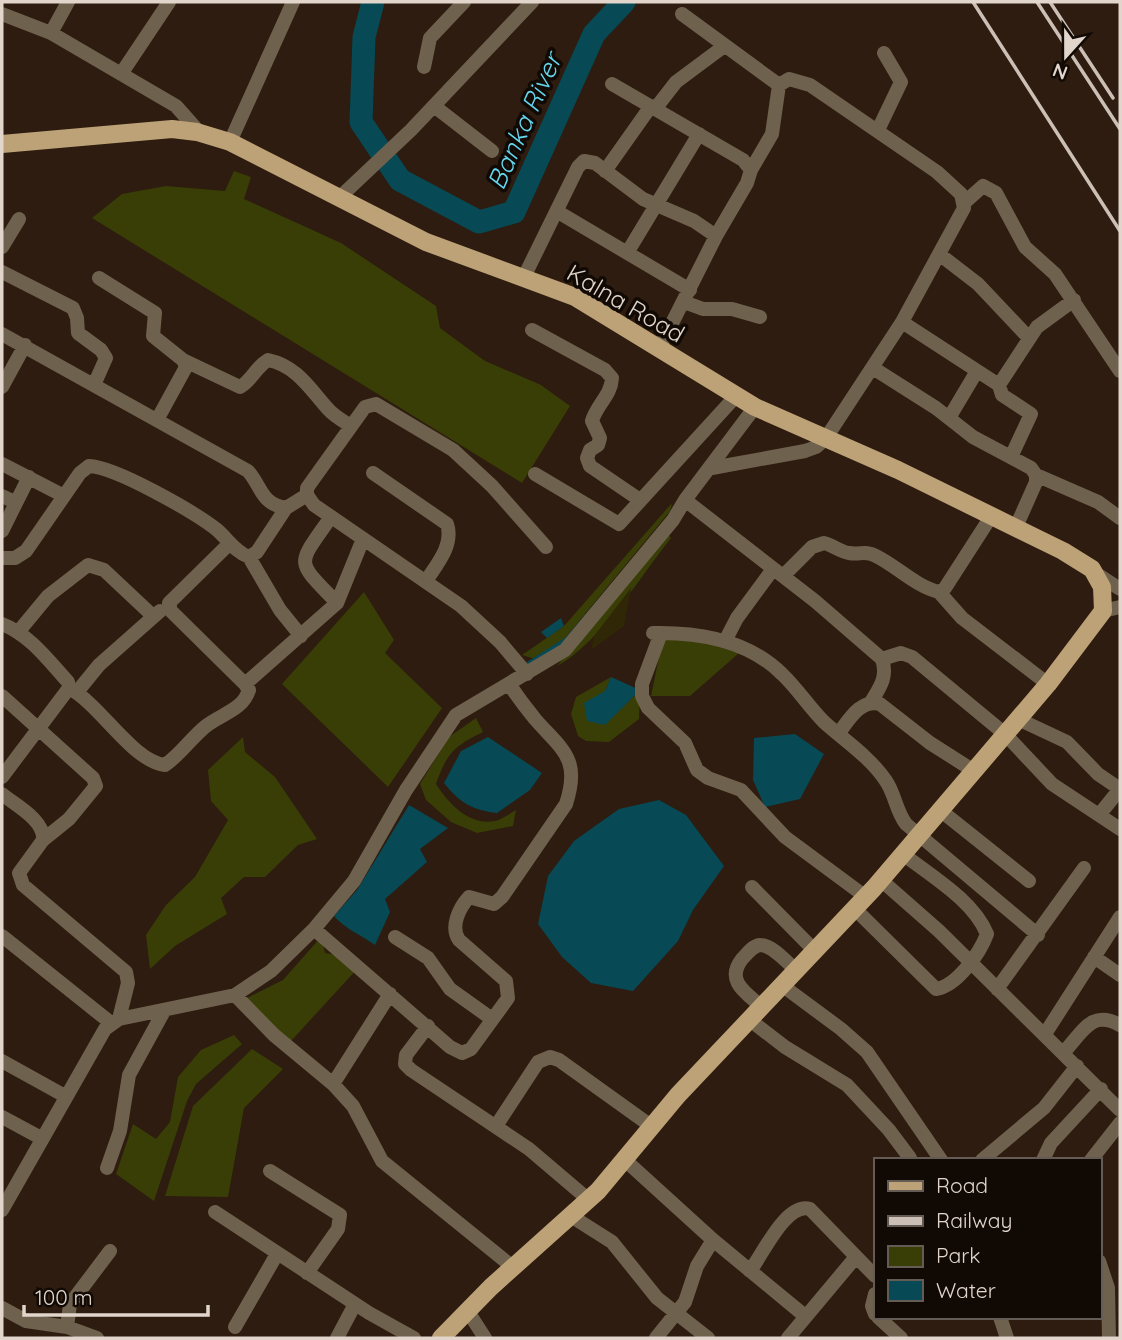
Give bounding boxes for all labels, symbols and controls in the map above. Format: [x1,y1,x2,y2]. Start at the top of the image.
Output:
north arrow [1031,21,1101,91]
water label: Banka River [479,45,570,194]
text: N [1049,58,1071,86]
street label: Kalna Road [562,257,690,349]
legend [874,1158,1101,1319]
text: Road [936,1172,988,1198]
text: Railway [936,1207,1012,1233]
text: Park [936,1242,980,1268]
scale bar [24,1274,208,1318]
text: Water [936,1277,996,1303]
text: 100 m [35,1284,93,1310]

